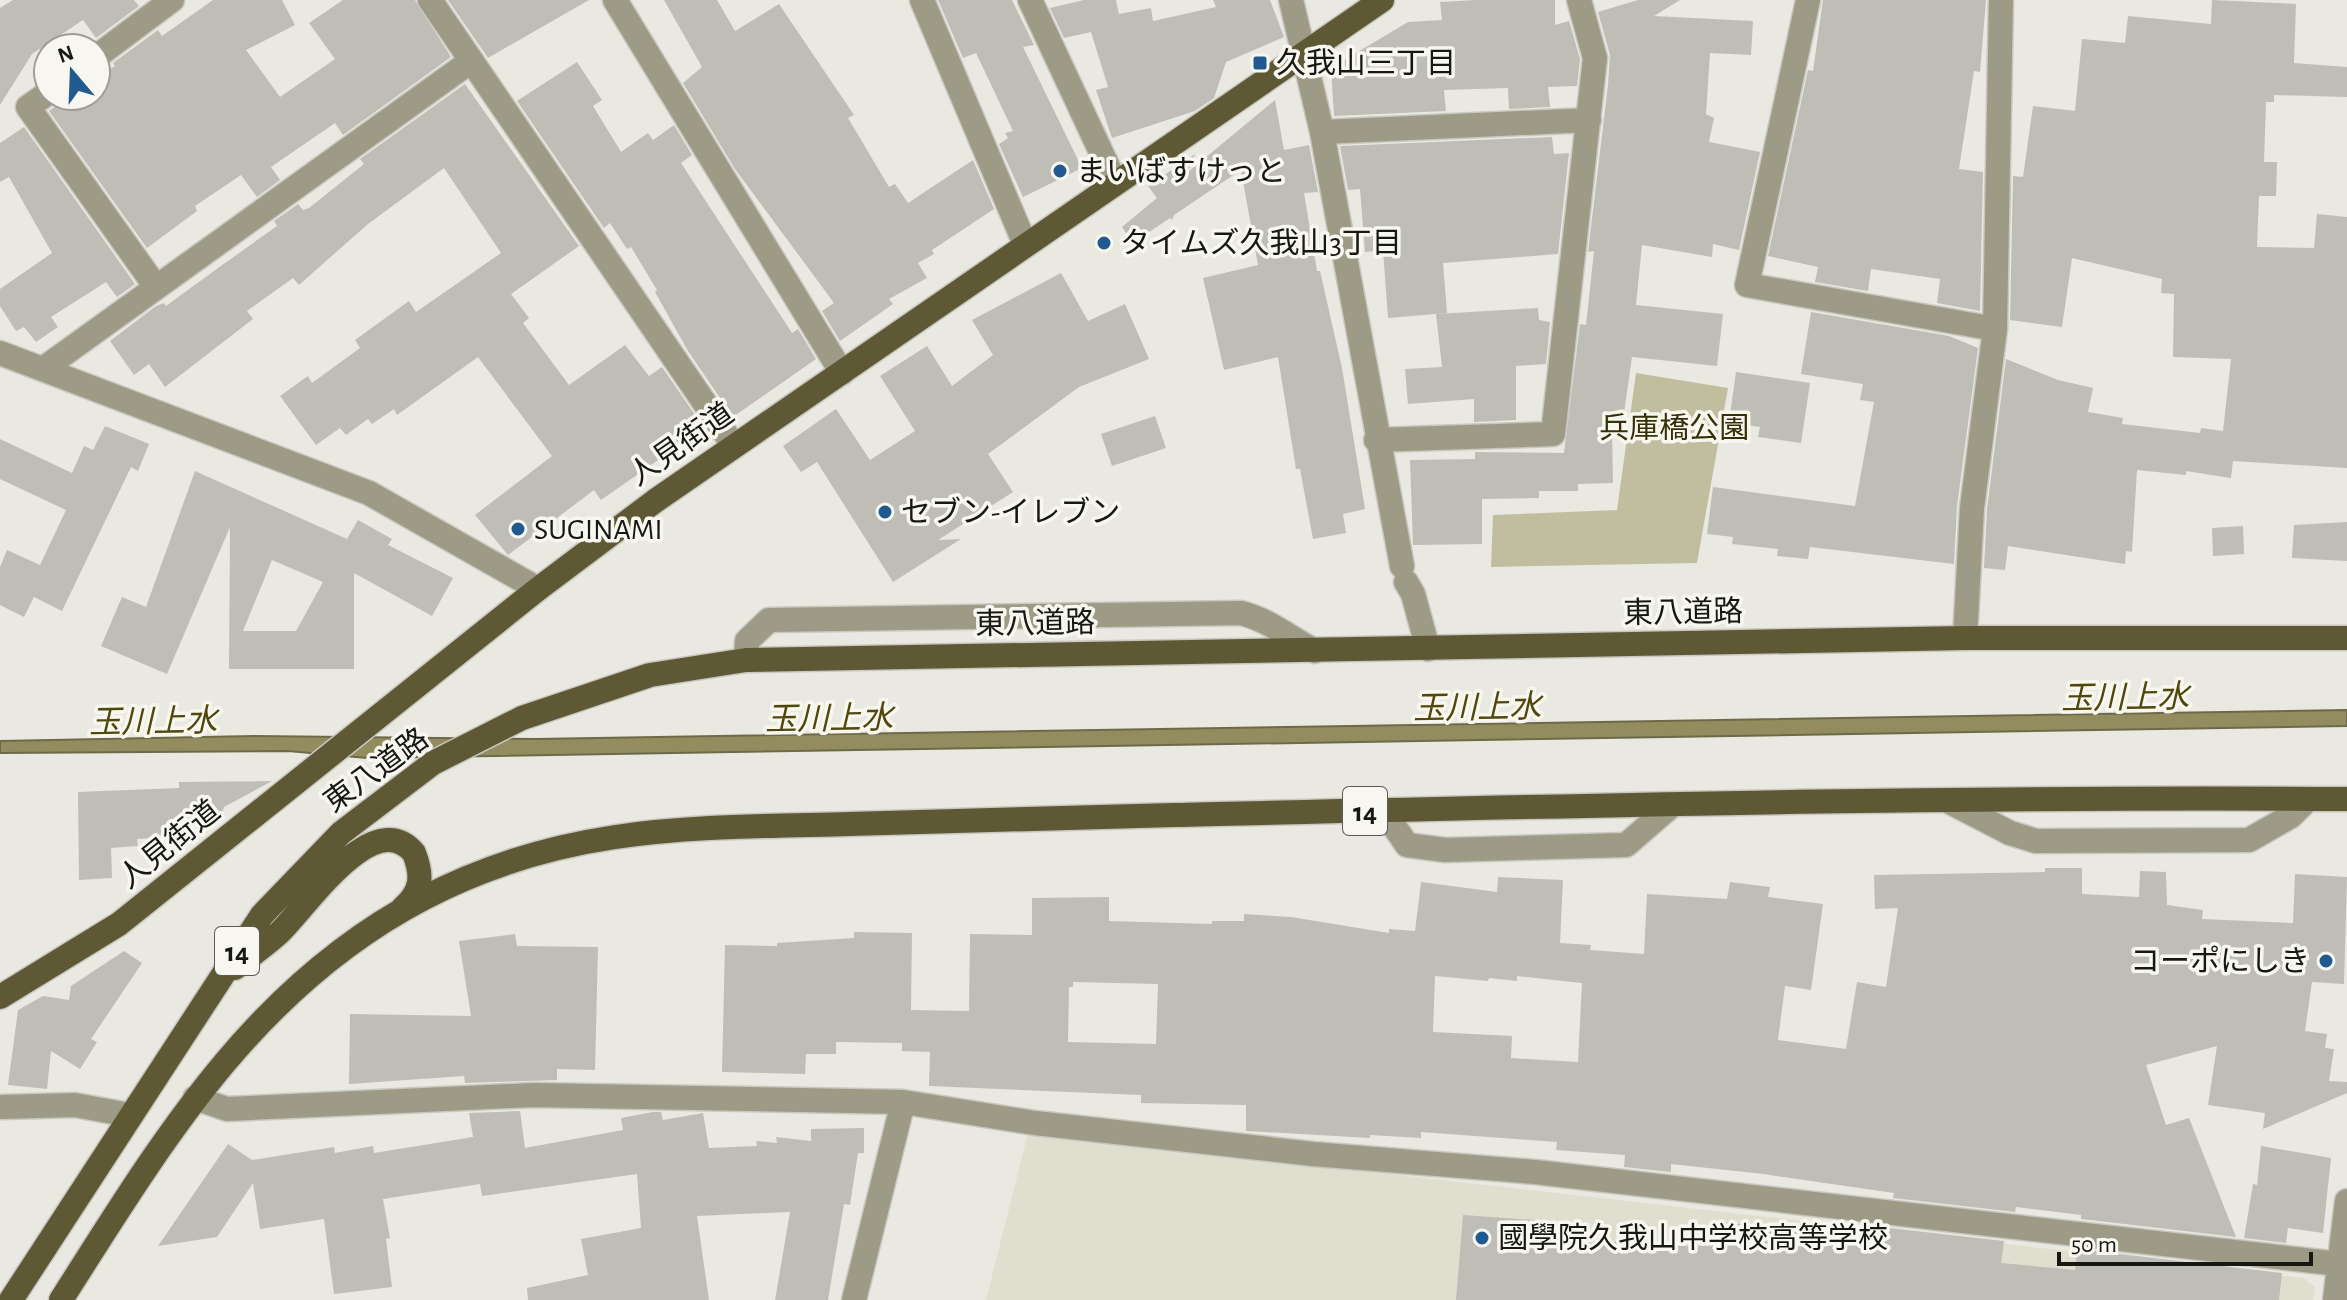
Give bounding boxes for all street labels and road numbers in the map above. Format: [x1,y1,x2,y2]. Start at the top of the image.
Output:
street label: 人見街道 [623,397,739,492]
street label: 東八道路 [1623,595,1743,629]
street label: 東八道路 [975,606,1095,640]
street label: 東八道路 [318,722,434,818]
road number: 14 [1343,787,1387,835]
street label: 人見街道 [113,795,226,894]
road number: 14 [215,927,259,975]

